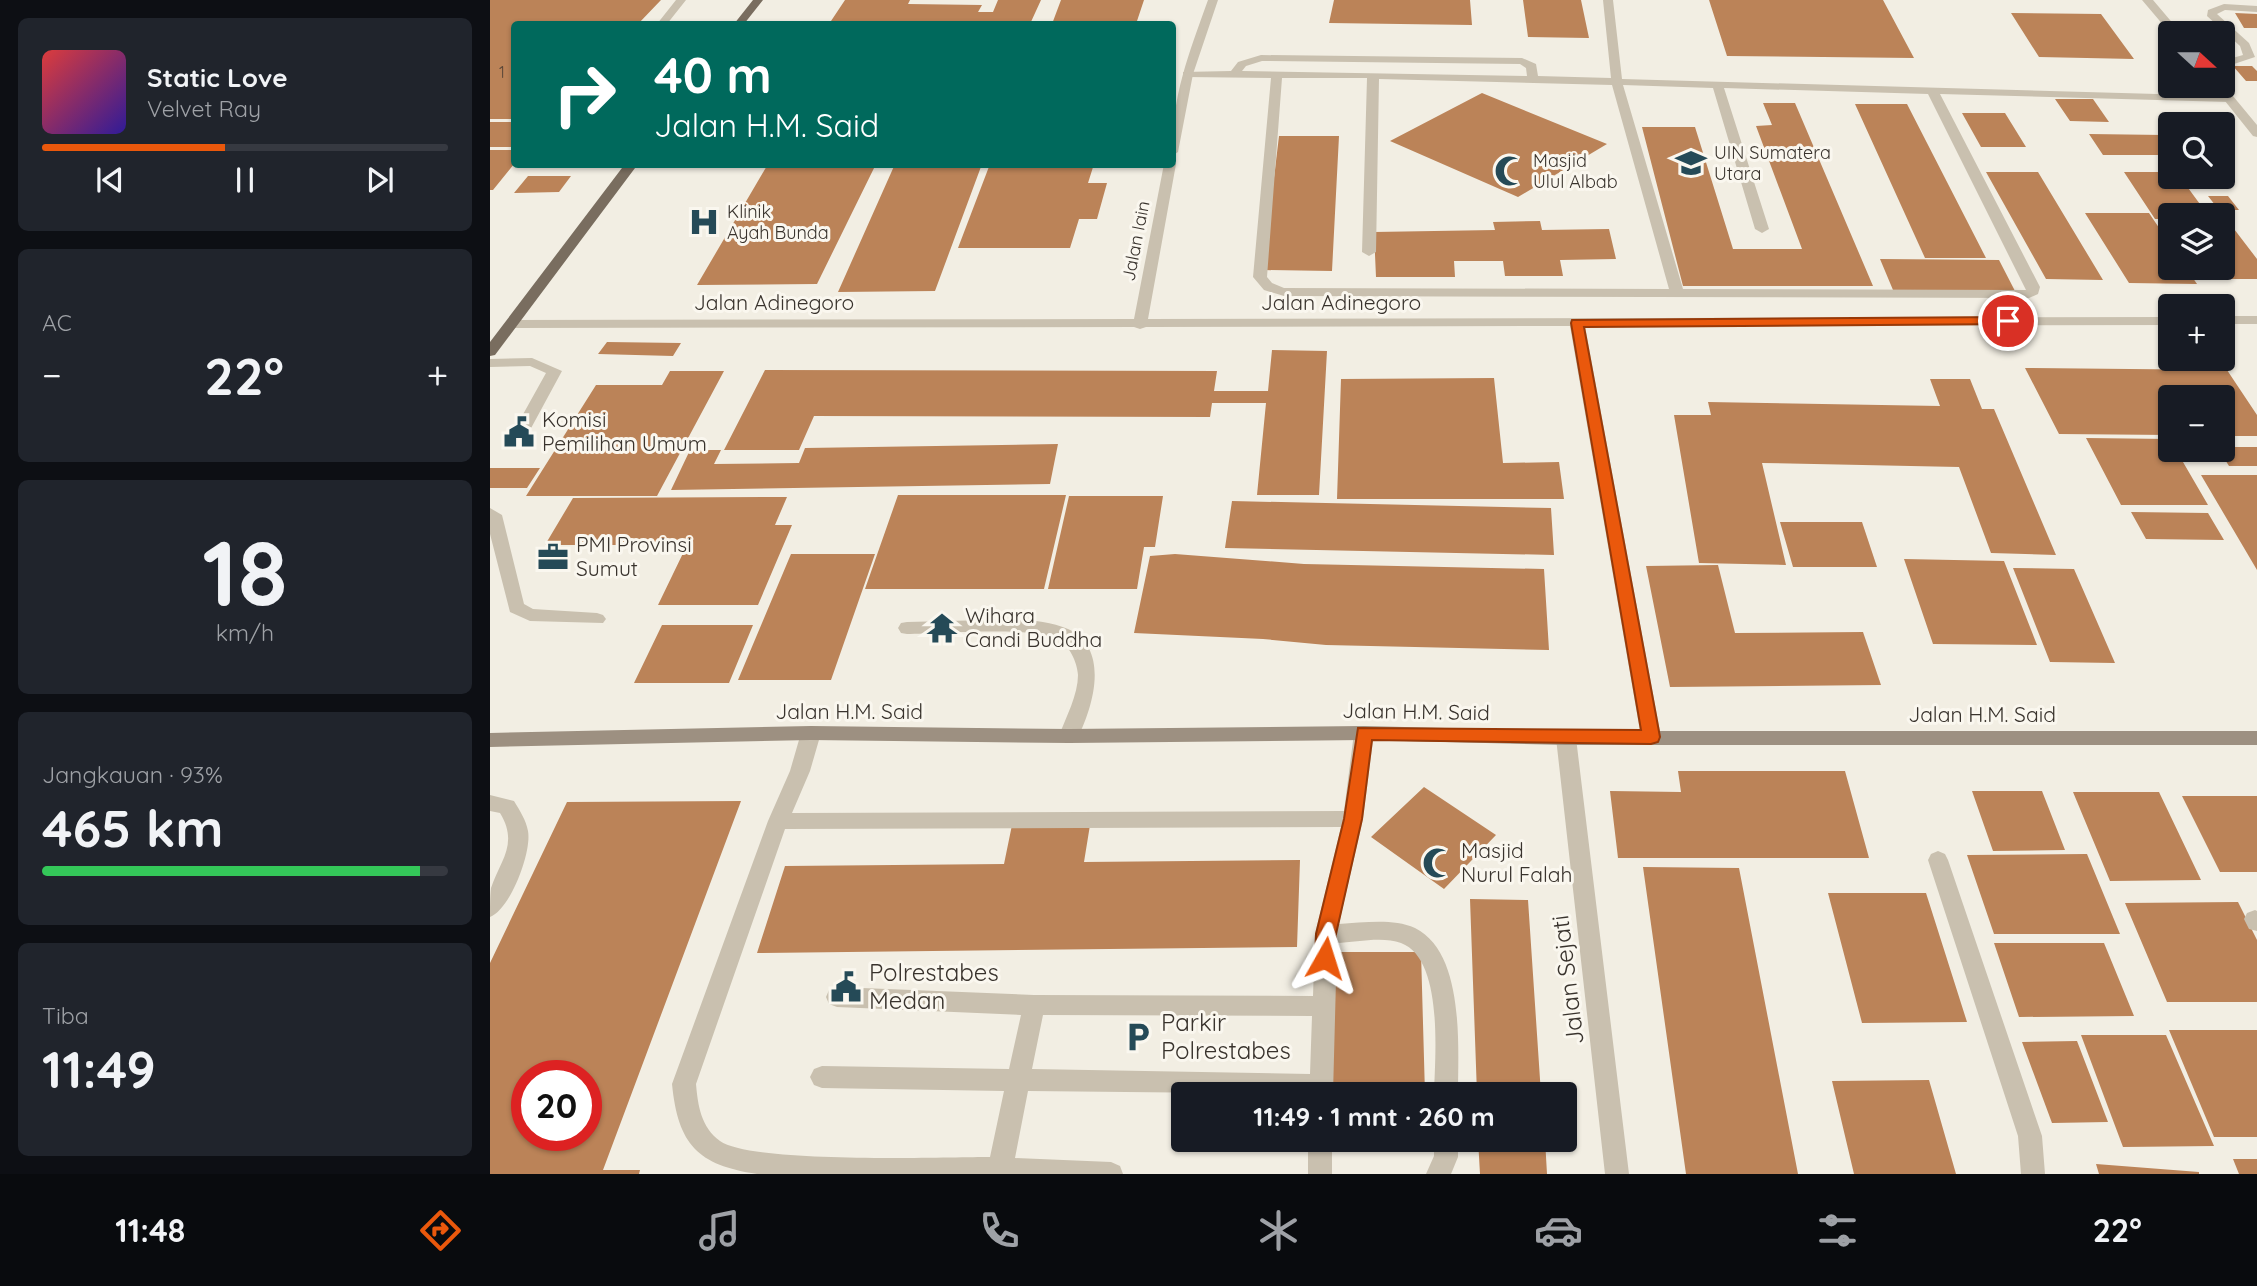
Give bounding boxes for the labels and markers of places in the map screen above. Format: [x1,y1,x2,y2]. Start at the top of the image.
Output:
place label: UIN Sumatera Utara [1714,141,1831,185]
school or university icon: UIN Sumatera Utara [1674,146,1708,180]
place label: Masjid Ulul Albab [1533,149,1618,193]
mosque icon: Masjid Ulul Albab [1493,154,1527,188]
place label: Klinik Ayah Bunda [727,200,829,244]
hospital icon: Klinik Ayah Bunda [687,205,721,239]
pin [1978,291,2038,351]
place label: Komisi Pemilihan Umum [542,406,707,456]
public building icon: Komisi Pemilihan Umum [502,415,536,449]
place label: PMI Provinsi Sumut [576,531,692,581]
office icon: PMI Provinsi Sumut [536,540,570,574]
place label: Wihara Candi Buddha [965,602,1102,652]
temple icon: Wihara Candi Buddha [925,611,959,645]
place label: Masjid Nurul Falah [1461,837,1573,887]
mosque icon: Masjid Nurul Falah [1421,846,1455,880]
place label: Polrestabes Medan [869,957,999,1015]
public building icon: Polrestabes Medan [829,970,863,1004]
place label: Parkir Polrestabes [1161,1007,1291,1065]
parking icon: Parkir Polrestabes [1121,1020,1155,1054]

